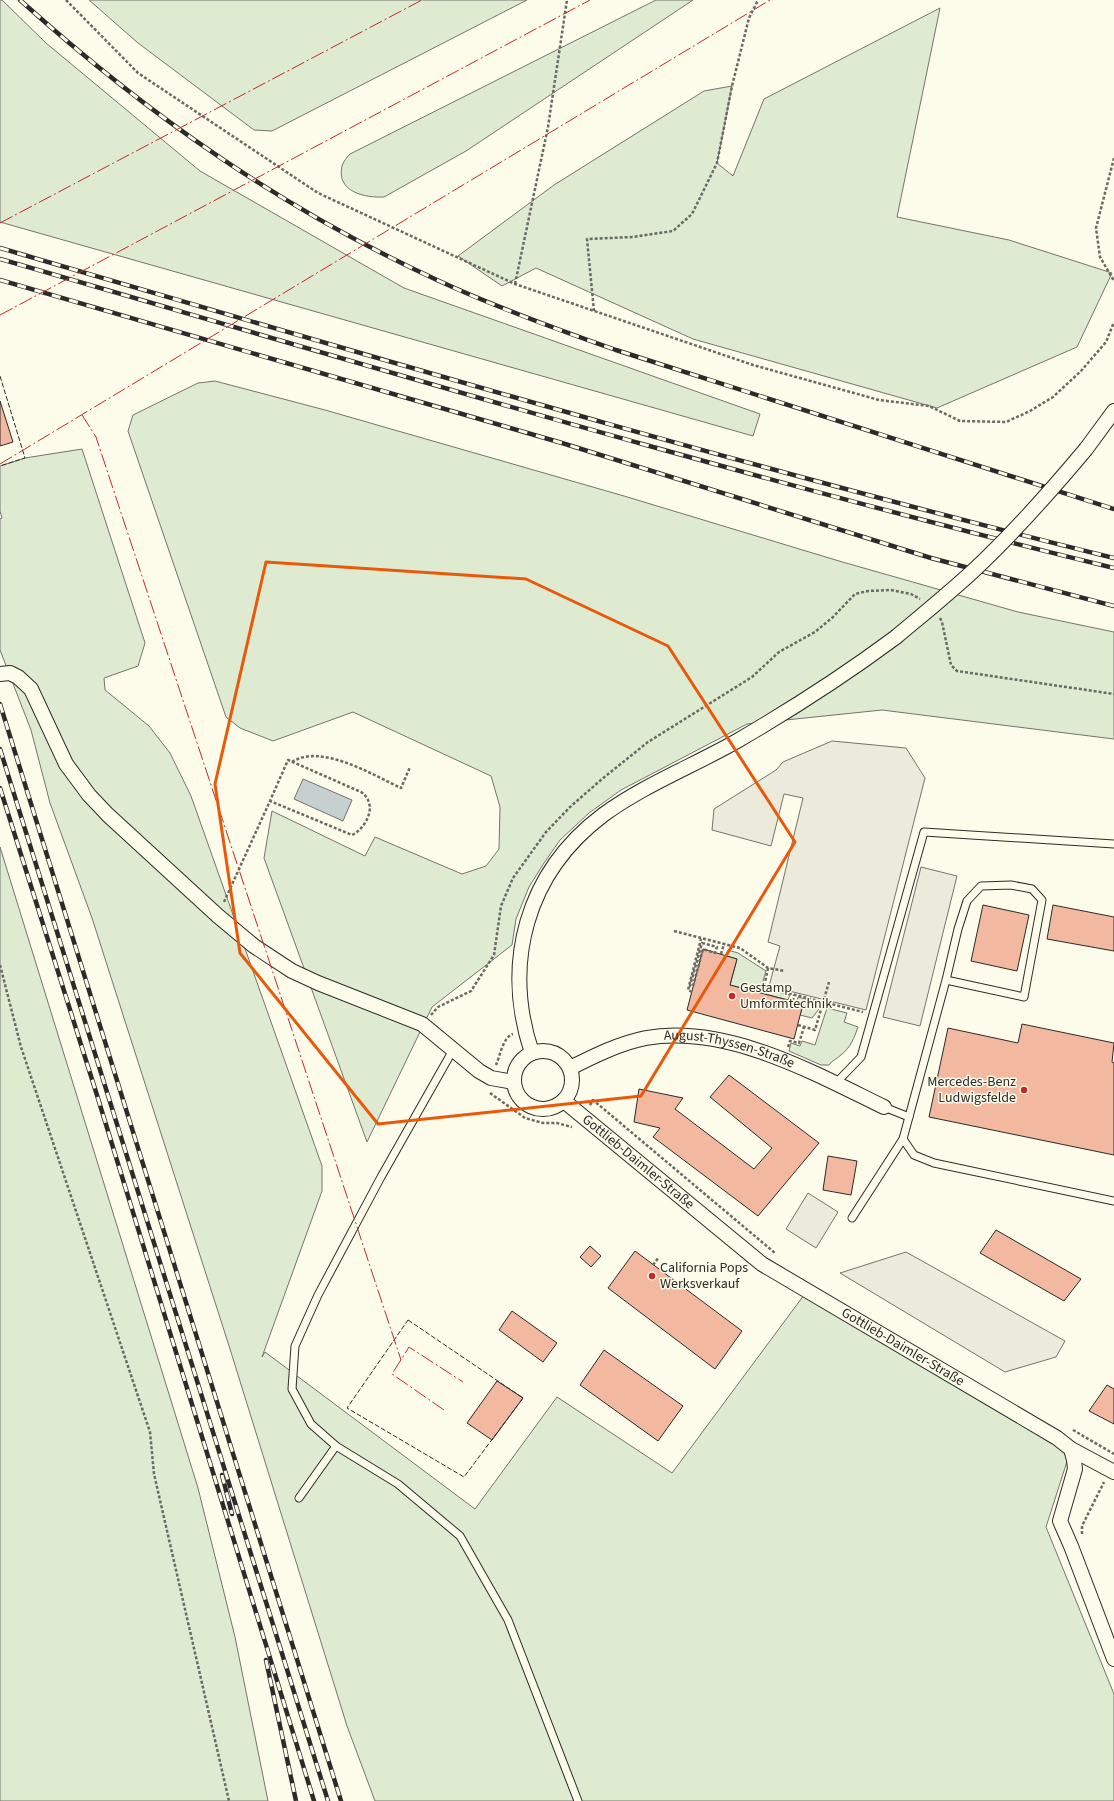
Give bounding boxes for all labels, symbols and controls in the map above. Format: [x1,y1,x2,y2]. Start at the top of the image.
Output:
place label: Gestamp Umformtechnik [740,978,832,1014]
marker: Gestamp Umformtechnik [727,991,737,1001]
street label: August-Thyssen-Straße [663,1026,798,1073]
place label: Mercedes-Benz Ludwigsfelde [927,1072,1016,1108]
marker: Mercedes-Benz Ludwigsfelde [1019,1085,1029,1095]
street label: Gottlieb-Daimler-Straße [578,1110,698,1214]
place label: California Pops Werksverkauf [660,1258,748,1294]
marker: California Pops Werksverkauf [647,1271,657,1281]
street label: Gottlieb-Daimler-Straße [838,1303,968,1391]

